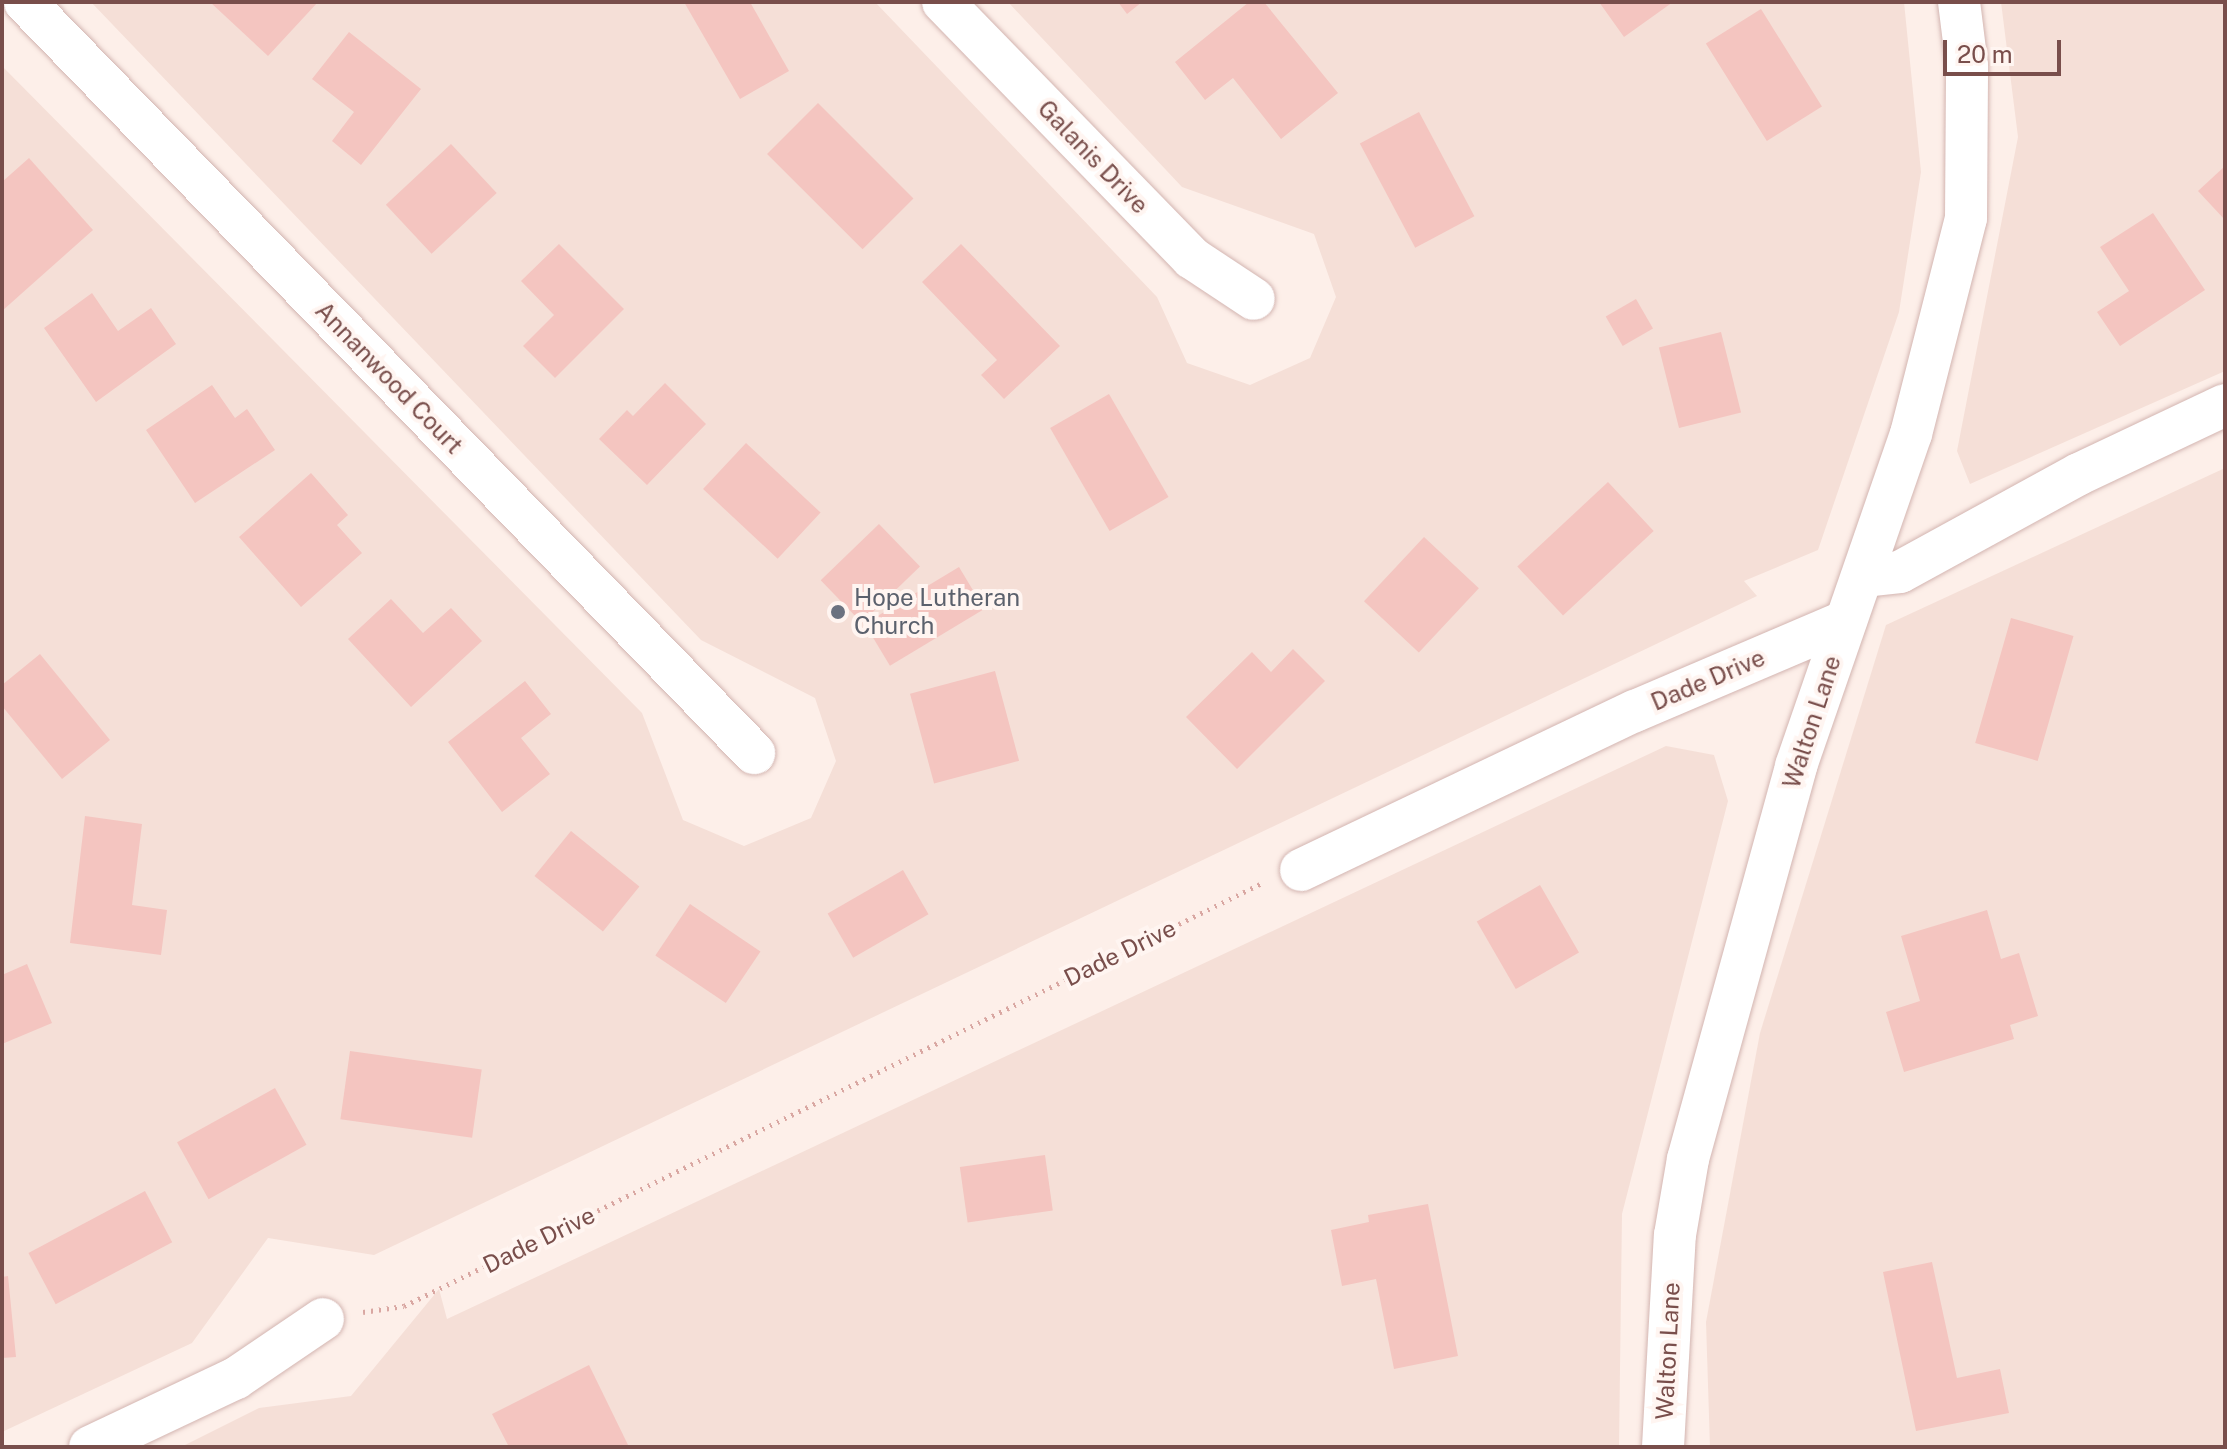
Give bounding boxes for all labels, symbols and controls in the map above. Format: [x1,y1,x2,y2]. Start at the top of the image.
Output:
scale bar [1947,24,2065,74]
text: 20 m [1957,40,2013,68]
street label: Galanis Drive [1032,94,1154,220]
street label: Annanwood Court [309,296,469,460]
place label: Hope Lutheran Church [854,584,1020,640]
marker: Hope Lutheran Church [829,603,847,621]
street label: Dade Drive [1647,643,1769,717]
street label: Walton Lane [1777,652,1847,792]
street label: Dade Drive [1059,914,1181,992]
street label: Dade Drive [478,1201,600,1279]
street label: Walton Lane [1650,1281,1686,1421]

